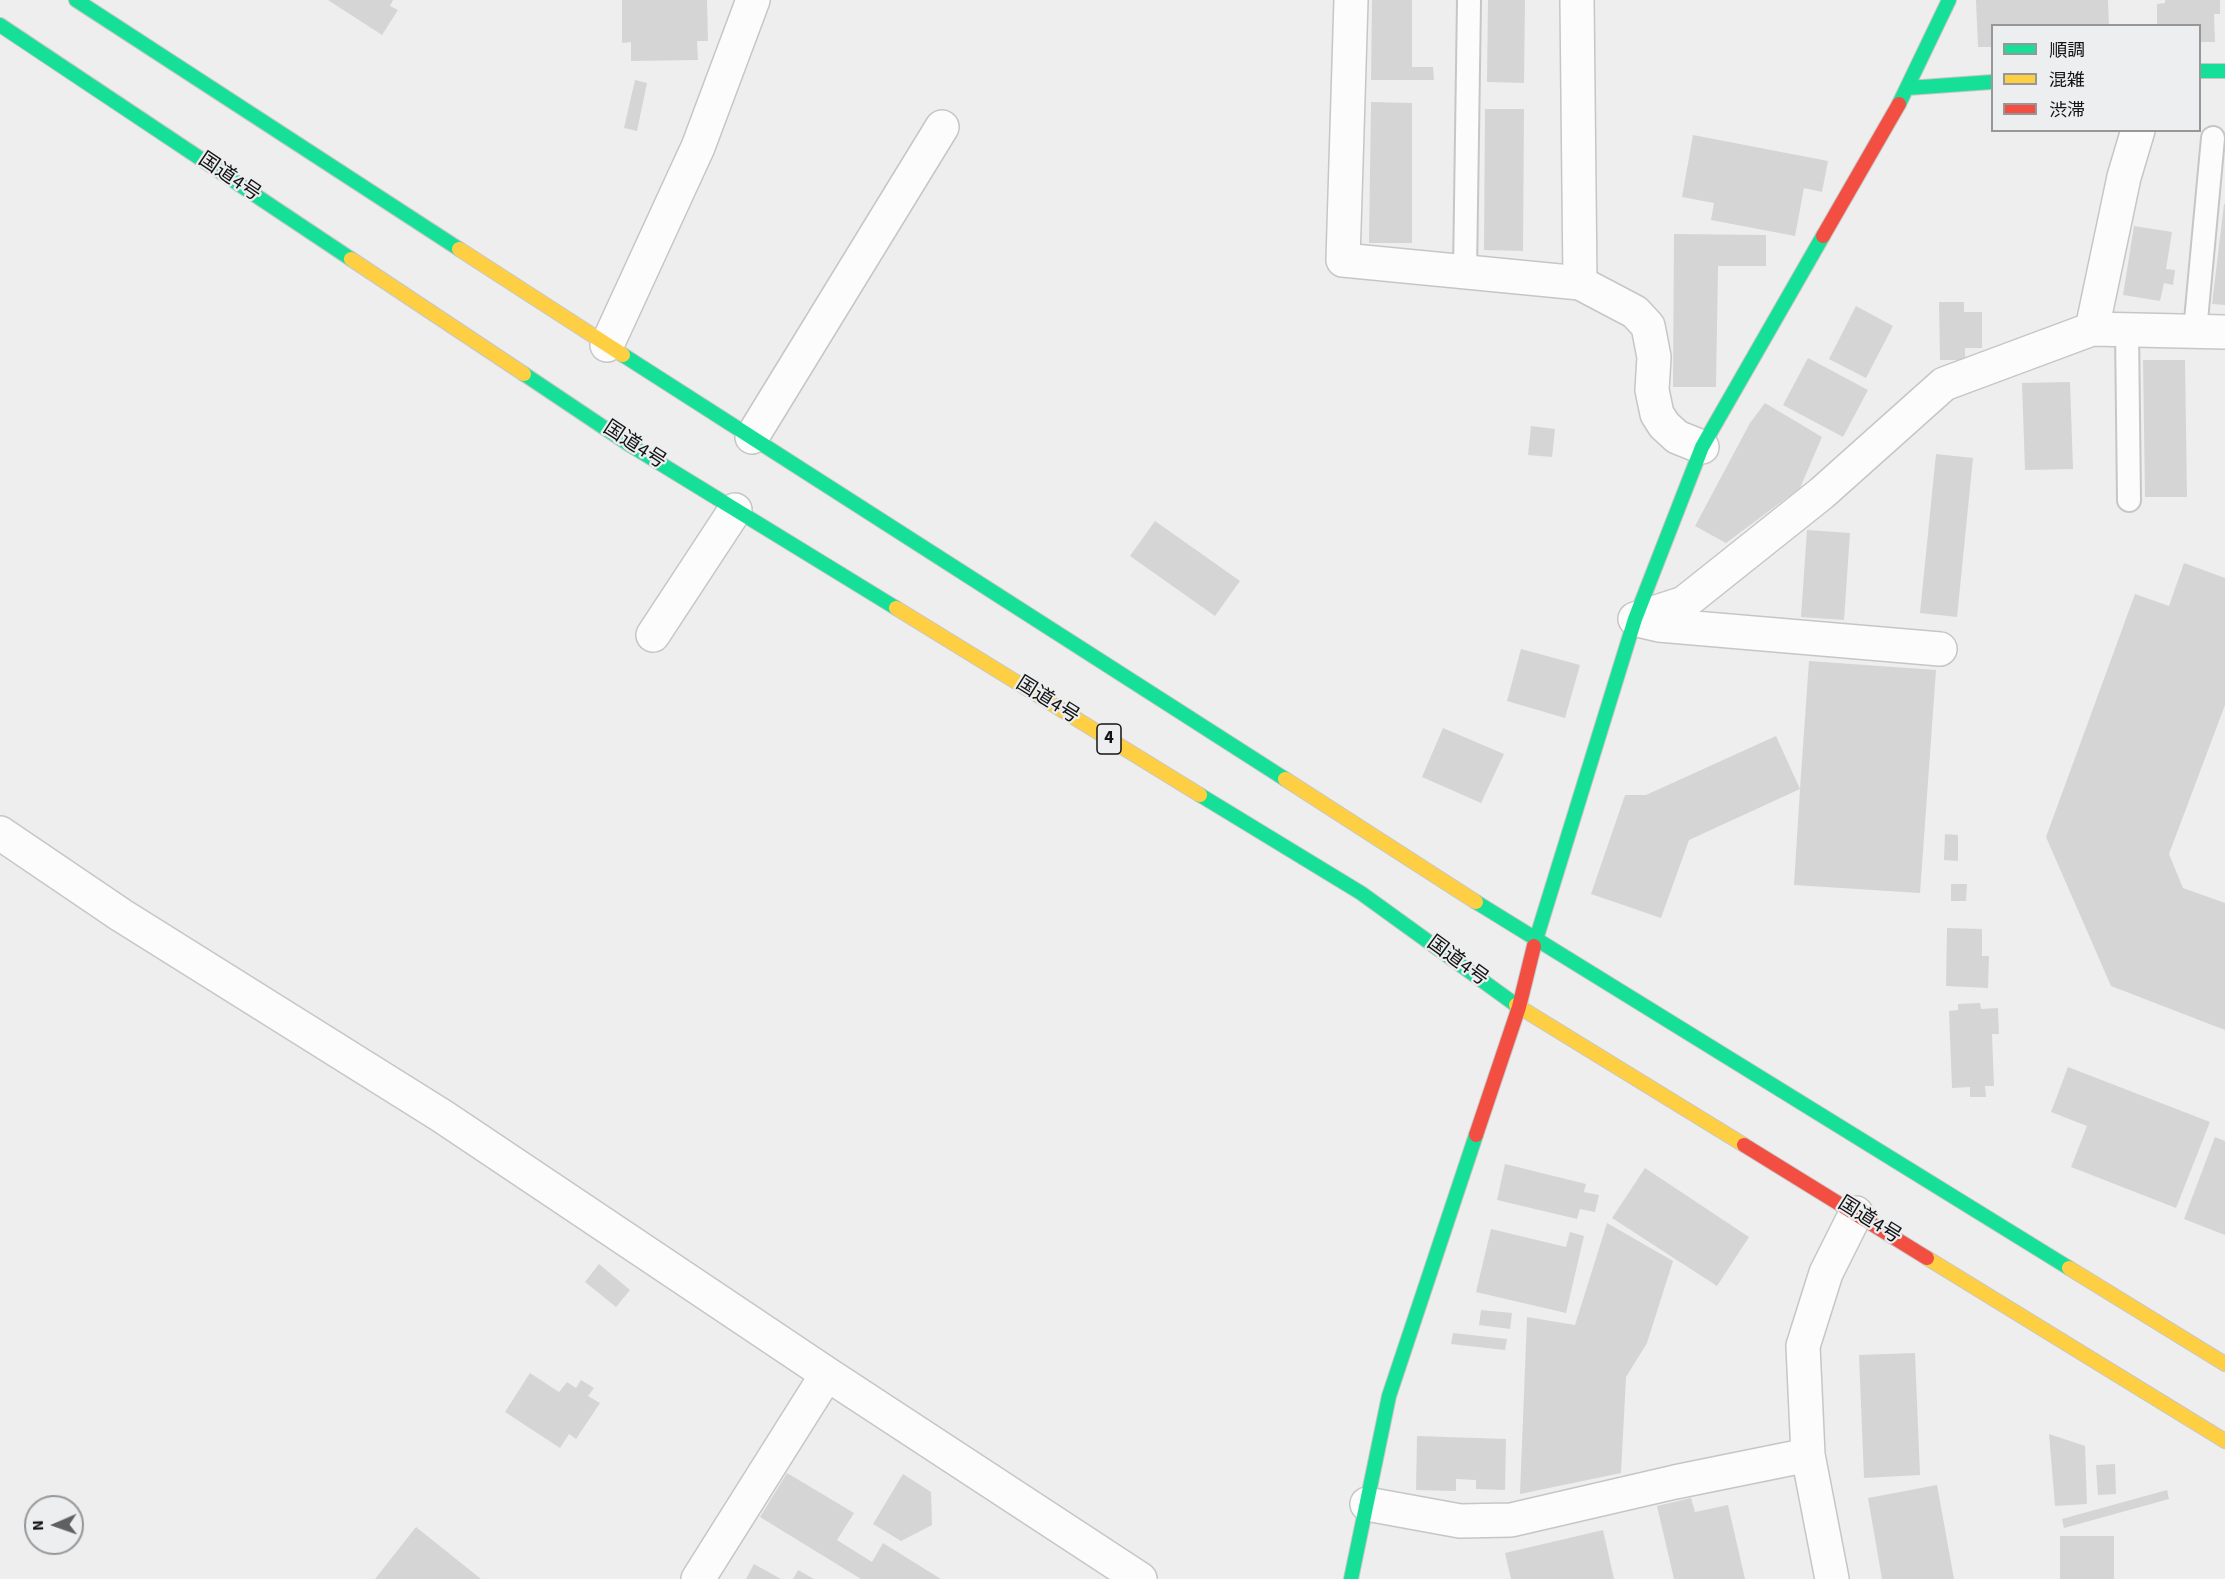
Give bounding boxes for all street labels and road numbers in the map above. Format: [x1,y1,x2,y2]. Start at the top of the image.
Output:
street label: 国道4号 [193,148,265,208]
street label: 国道4号 [598,417,670,475]
street label: 国道4号 [1011,672,1083,730]
road number: 4 [1097,724,1121,754]
street label: 国道4号 [1422,932,1492,992]
street label: 国道4号 [1833,1192,1905,1250]

